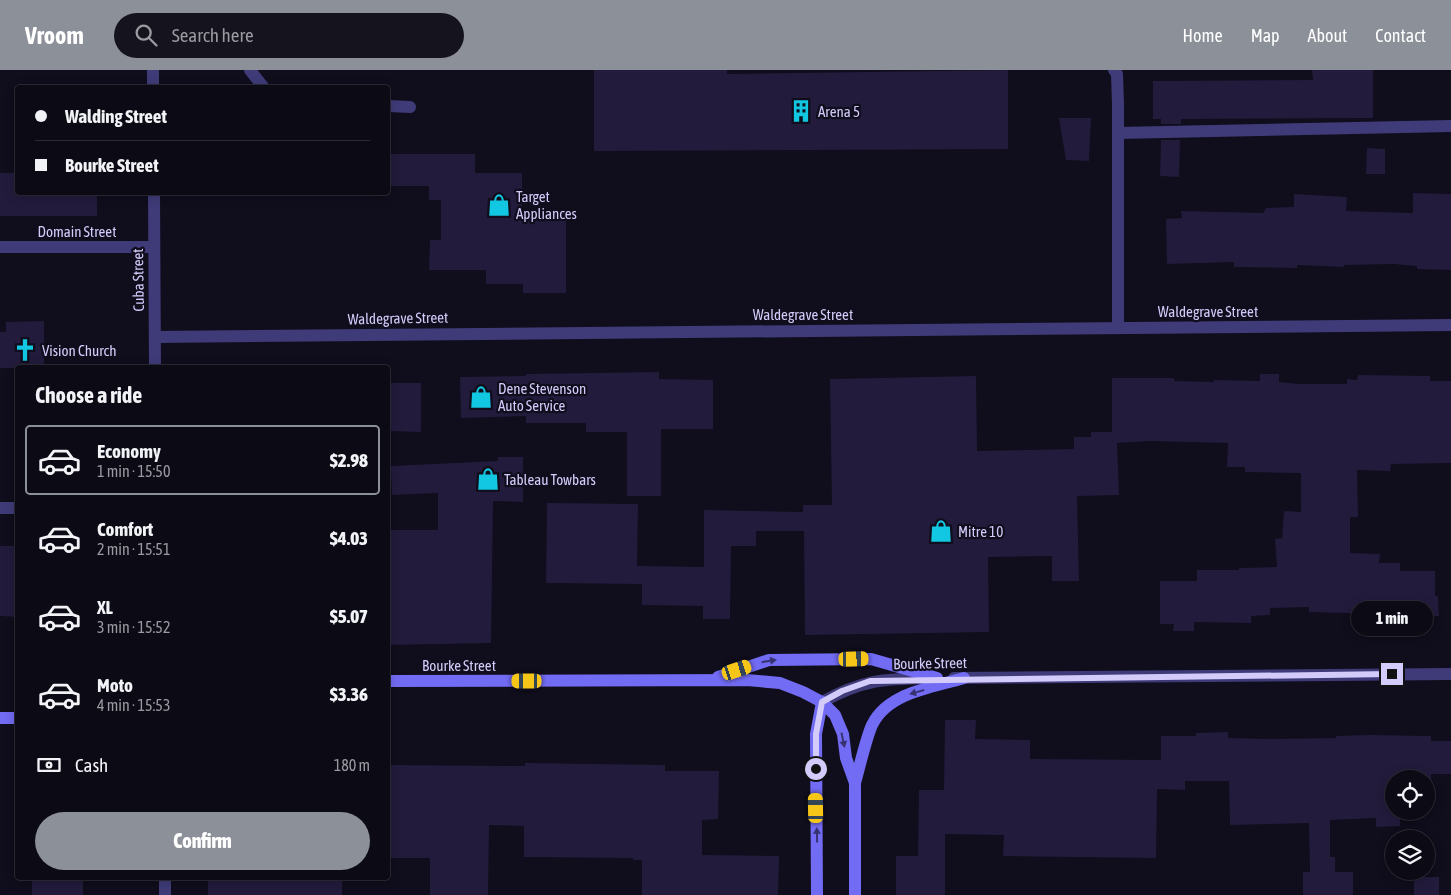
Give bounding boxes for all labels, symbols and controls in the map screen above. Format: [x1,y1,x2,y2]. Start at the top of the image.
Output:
search box [114,13,464,58]
icon: search [132,21,160,49]
text: Vroom [25,22,84,49]
text: Search here [172,24,254,46]
text: Home [1183,25,1223,46]
text: Map [1251,25,1280,46]
text: About [1308,25,1347,46]
text: Contact [1375,25,1426,46]
building icon: Arena 5 [788,98,814,124]
place label: Arena 5 [818,103,860,120]
text: Walding Street [65,105,167,127]
text: Bourke Street [65,154,159,176]
place label: Target Appliances [516,188,577,222]
shop icon: Target Appliances [486,192,512,218]
street label: Domain Street [38,223,116,240]
street label: Cuba Street [129,248,147,312]
street label: Waldegrave Street [1158,303,1258,320]
street label: Waldegrave Street [753,306,853,323]
street label: Waldegrave Street [348,309,448,327]
church icon: Vision Church [12,337,38,363]
place label: Vision Church [42,342,116,359]
place label: Dene Stevenson Auto Service [498,380,586,414]
text: Choose a ride [35,382,142,408]
shop icon: Dene Stevenson Auto Service [468,384,494,410]
icon: car [37,438,82,483]
text: Economy [97,440,161,462]
text: $2.98 [330,449,368,471]
text: 1 min · 15:50 [97,462,170,480]
shop icon: Tableau Towbars [475,466,501,492]
place label: Tableau Towbars [504,471,596,488]
icon: car [37,516,82,561]
text: Comfort [97,518,153,540]
shop icon: Mitre 10 [928,518,954,544]
place label: Mitre 10 [958,523,1003,540]
text: $4.03 [330,527,368,549]
text: 2 min · 15:51 [97,540,170,558]
icon: car [37,594,82,639]
text: XL [97,596,113,618]
callout: 1 min [1351,602,1433,636]
text: $5.07 [330,605,368,627]
text: 1 min [1376,609,1408,627]
text: 3 min · 15:52 [97,618,170,636]
car [838,651,869,667]
street label: Bourke Street [893,654,967,672]
street label: Bourke Street [422,657,496,674]
one-way arrow [762,657,778,665]
car [720,658,753,682]
route end [1381,663,1403,685]
icon: car [37,672,82,717]
text: Moto [97,674,133,696]
car [512,674,542,689]
text: $3.36 [330,683,368,705]
one-way arrow [910,688,925,696]
text: 4 min · 15:53 [97,696,170,714]
one-way arrow [839,732,847,747]
icon: cash [35,751,63,779]
text: Cash [75,754,108,776]
text: 180 m [334,756,370,774]
route start [805,758,827,780]
map controls [1385,770,1435,880]
button: locate [1385,770,1435,820]
car [808,793,823,823]
button: Confirm [35,812,370,870]
one-way arrow [812,827,820,843]
button: layers [1385,830,1435,880]

